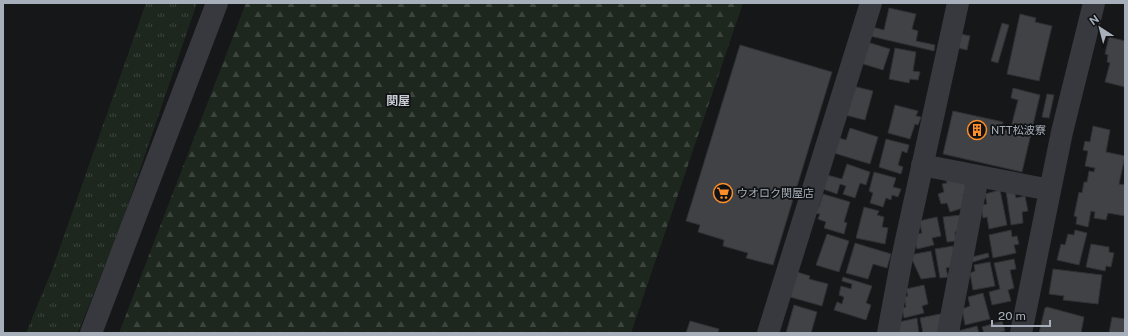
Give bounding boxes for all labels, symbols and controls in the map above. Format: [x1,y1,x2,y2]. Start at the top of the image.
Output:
north arrow [1080,8,1120,48]
text: N [1087,13,1101,27]
district label: 関屋 [386,94,410,108]
building icon: NTT松波寮 [966,119,988,141]
place label: NTT松波寮 [991,124,1046,136]
supermarket icon: ウオロク関屋店 [712,182,734,204]
place label: ウオロク関屋店 [737,187,814,199]
scale bar [992,302,1050,328]
text: 20 m [998,309,1026,323]

